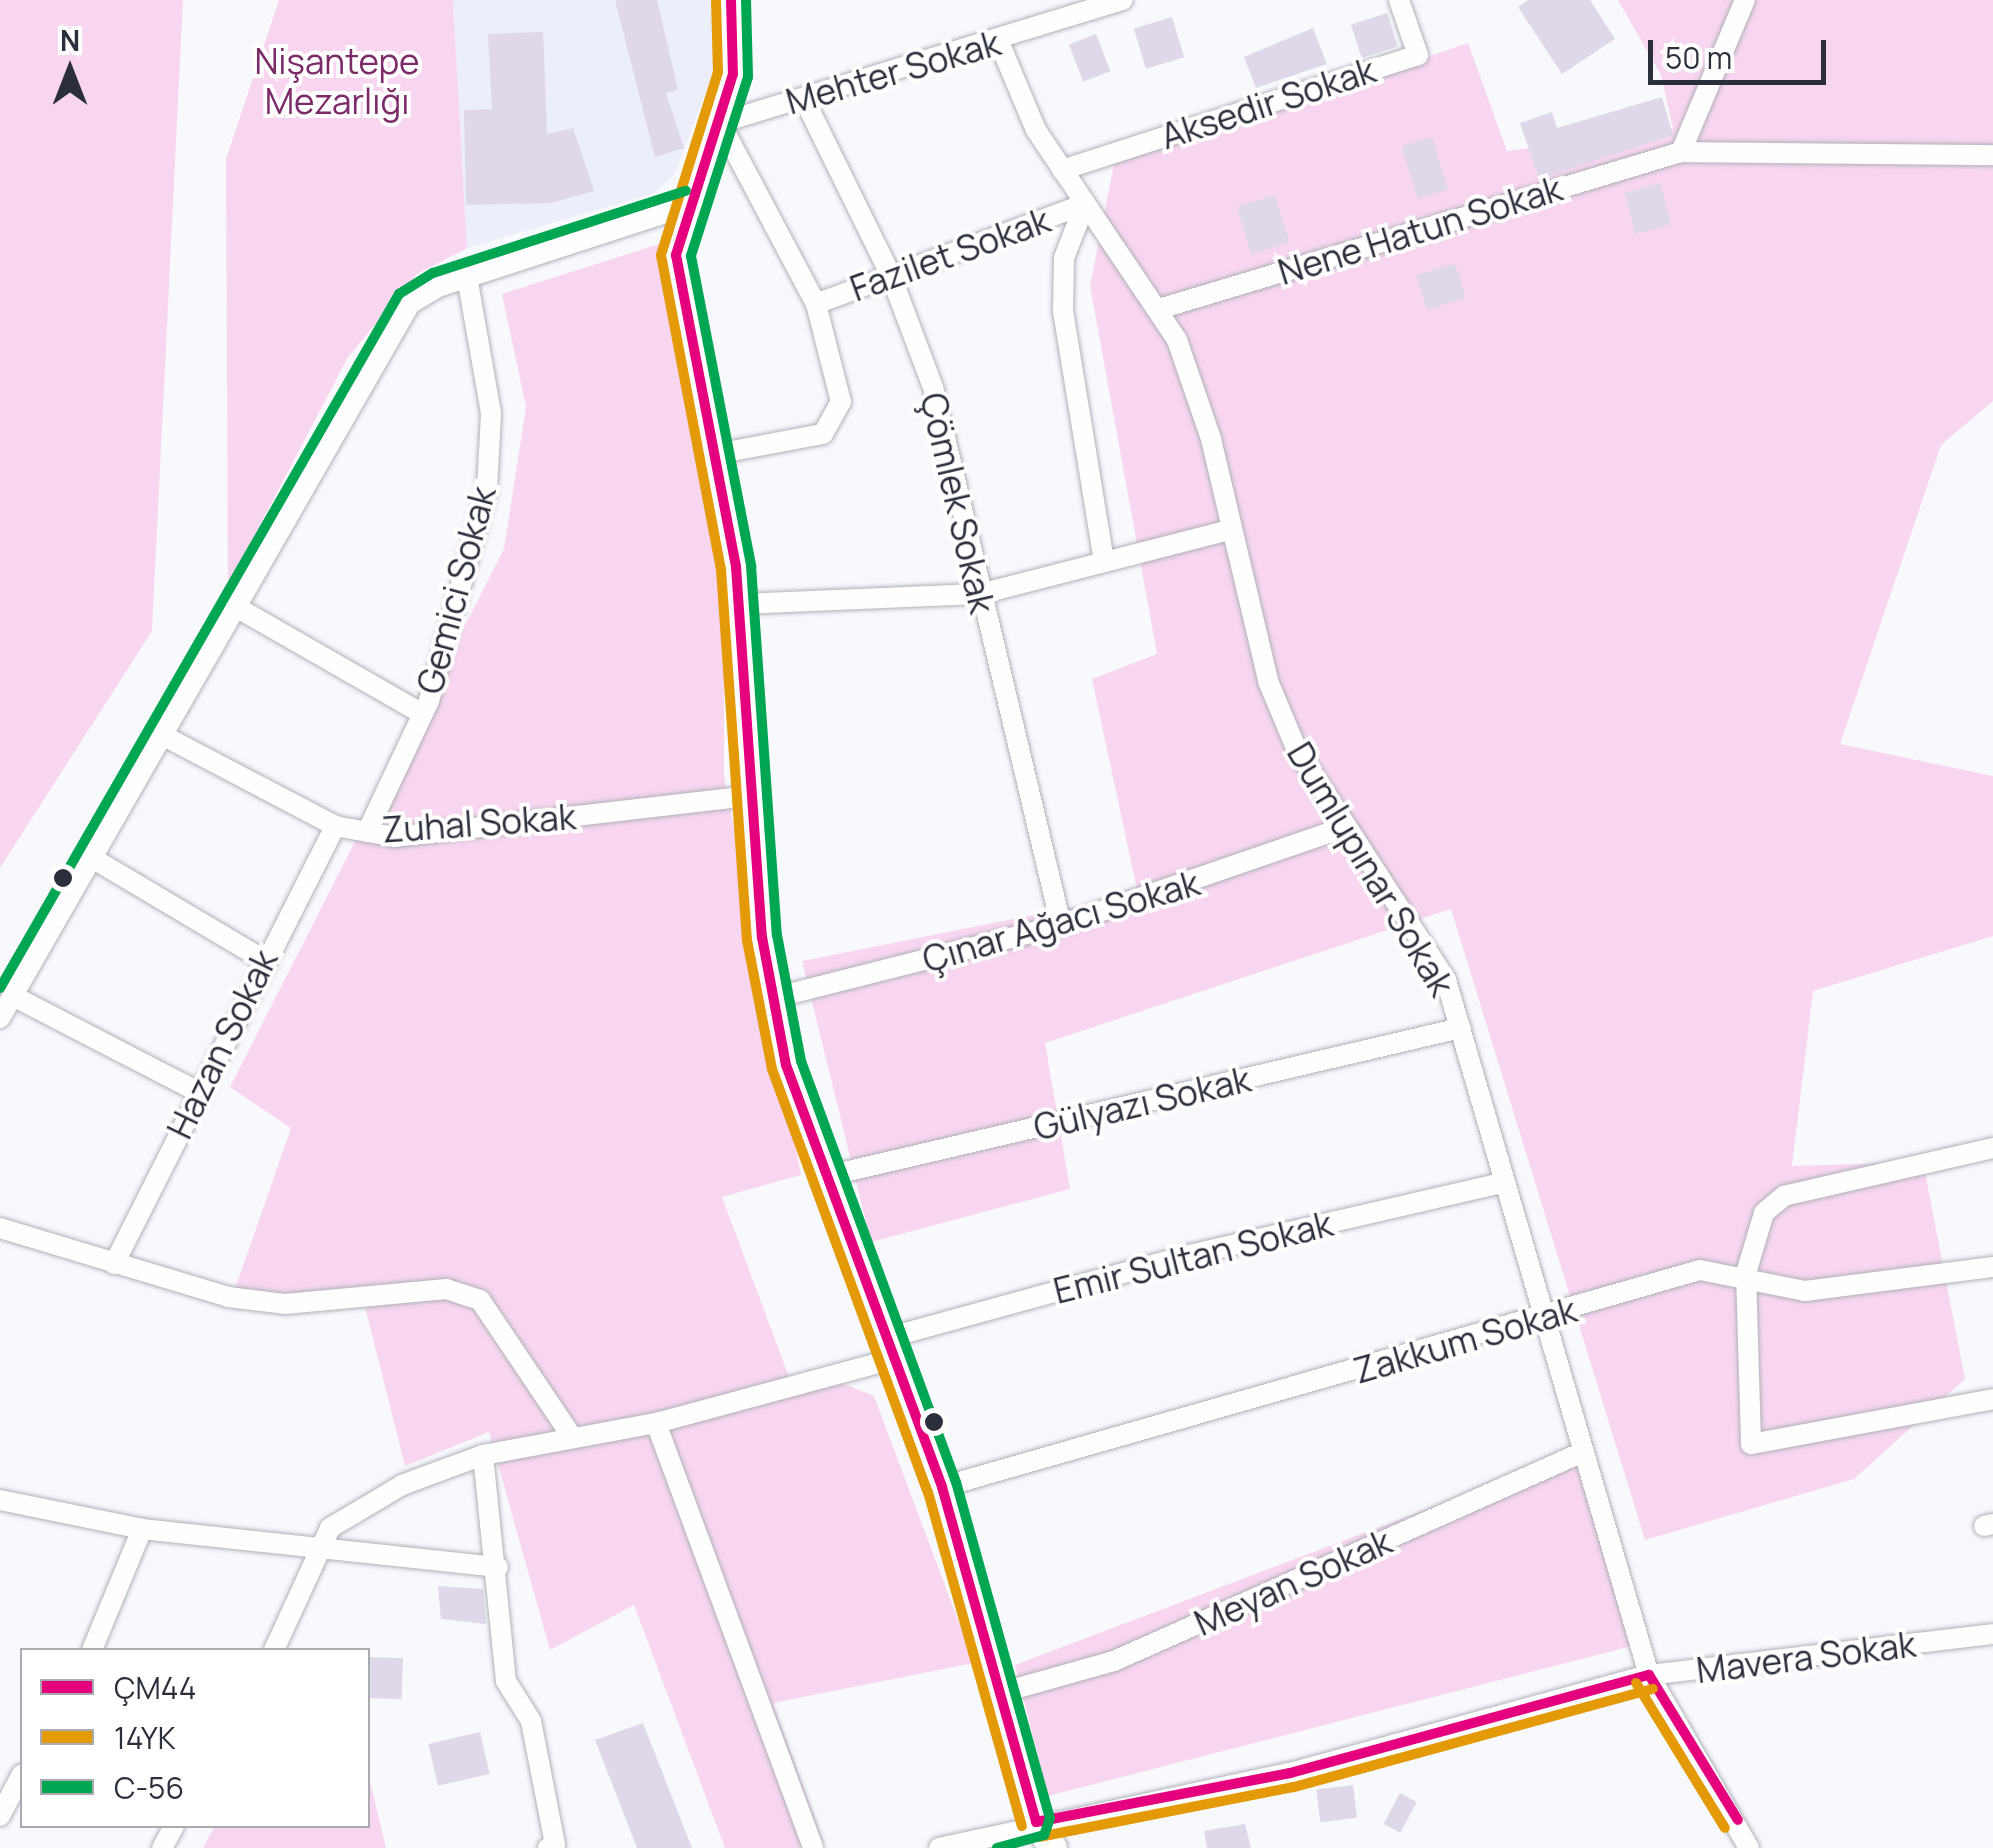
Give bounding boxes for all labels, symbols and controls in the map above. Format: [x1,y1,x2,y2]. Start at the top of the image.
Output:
north arrow [20,20,120,120]
scale bar [1653,20,1830,82]
text: N [60,21,80,59]
street label: Mehter Sokak [781,21,1005,123]
text: 50 m [1665,37,1732,78]
park label: Nişantepe Mezarlığı [254,40,420,122]
street label: Aksedir Sokak [1155,49,1381,157]
street label: Nene Hatun Sokak [1273,167,1567,293]
street label: Fazilet Sokak [845,198,1055,310]
street label: Çömlek Sokak [912,389,1004,617]
street label: Gemici Sokak [408,482,504,698]
street label: Dumlupınar Sokak [1279,735,1463,1003]
street label: Zuhal Sokak [381,795,577,851]
street label: Çınar Ağacı Sokak [918,861,1204,981]
unlabelled marker [53,868,73,888]
street label: Hazan Sokak [158,943,286,1145]
street label: Gülyazı Sokak [1030,1058,1254,1148]
street label: Emir Sultan Sokak [1049,1202,1337,1312]
street label: Zakkum Sokak [1349,1288,1581,1392]
unlabelled marker [924,1412,944,1432]
street label: Meyan Sokak [1188,1520,1398,1644]
street label: Mavera Sokak [1694,1623,1918,1691]
legend [20,1648,370,1828]
text: ÇM44 [114,1667,196,1708]
text: 14YK [114,1717,175,1758]
text: C-56 [114,1767,184,1808]

